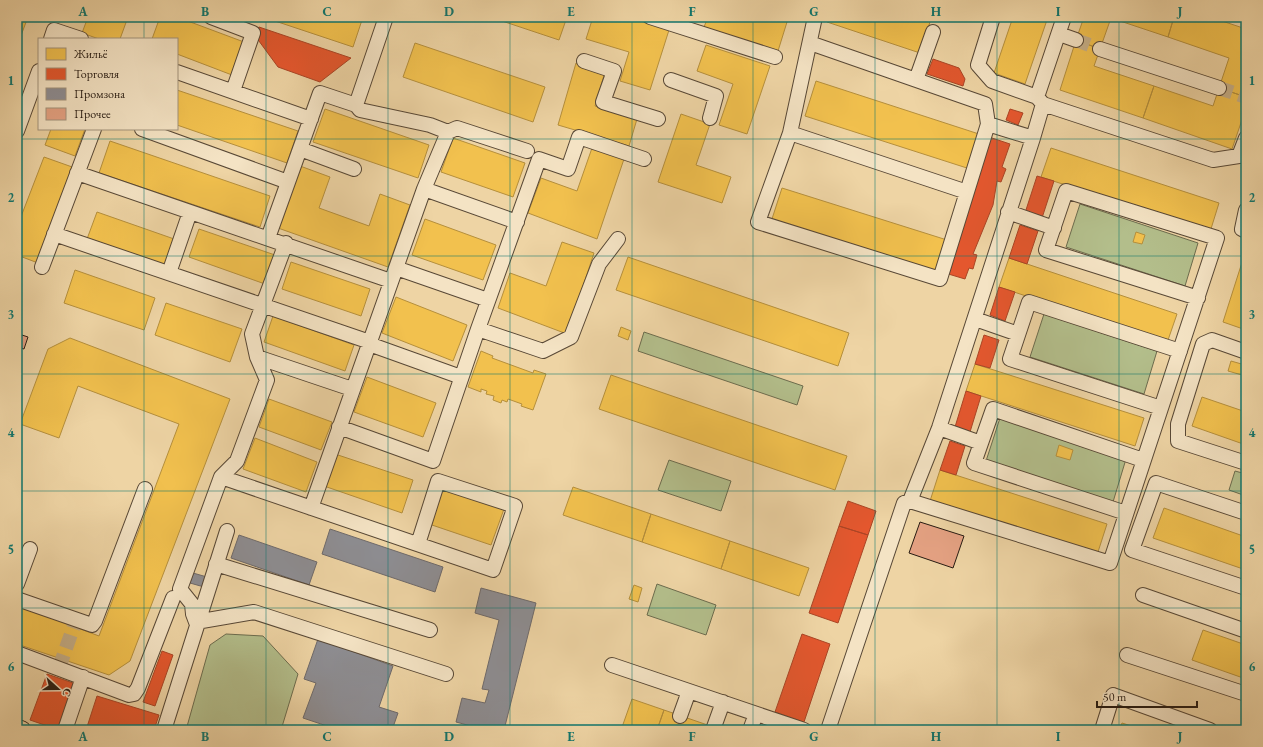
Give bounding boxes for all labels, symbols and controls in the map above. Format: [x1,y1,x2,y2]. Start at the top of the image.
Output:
text: A [77,3,88,20]
text: B [201,3,209,20]
text: C [322,3,332,20]
text: D [444,3,454,20]
text: E [567,3,575,20]
text: F [688,3,696,20]
text: G [809,3,819,20]
text: H [931,3,942,20]
text: I [1056,3,1061,20]
text: J [1176,3,1183,20]
legend [38,38,178,130]
text: Жильё [73,46,108,62]
text: Торговля [74,66,120,82]
text: 1 [8,72,15,89]
text: 1 [1249,72,1256,89]
text: Промзона [74,86,125,102]
text: Прочее [74,106,111,122]
text: 2 [8,189,15,206]
text: 2 [1249,189,1256,206]
text: 3 [8,306,15,323]
text: 3 [1249,306,1256,323]
text: 4 [8,424,15,441]
text: 4 [1249,424,1256,441]
text: 5 [8,541,14,558]
text: 5 [1249,541,1255,558]
text: 6 [8,658,15,675]
text: 6 [1249,658,1256,675]
north arrow [38,669,78,709]
scale bar [1097,683,1197,709]
text: С [59,686,75,699]
text: 50 m [1103,689,1127,705]
text: A [77,728,88,745]
text: B [201,728,209,745]
text: C [322,728,332,745]
text: D [444,728,454,745]
text: E [567,728,575,745]
text: F [688,728,696,745]
text: G [809,728,819,745]
text: H [931,728,942,745]
text: I [1056,728,1061,745]
text: J [1176,728,1183,745]

